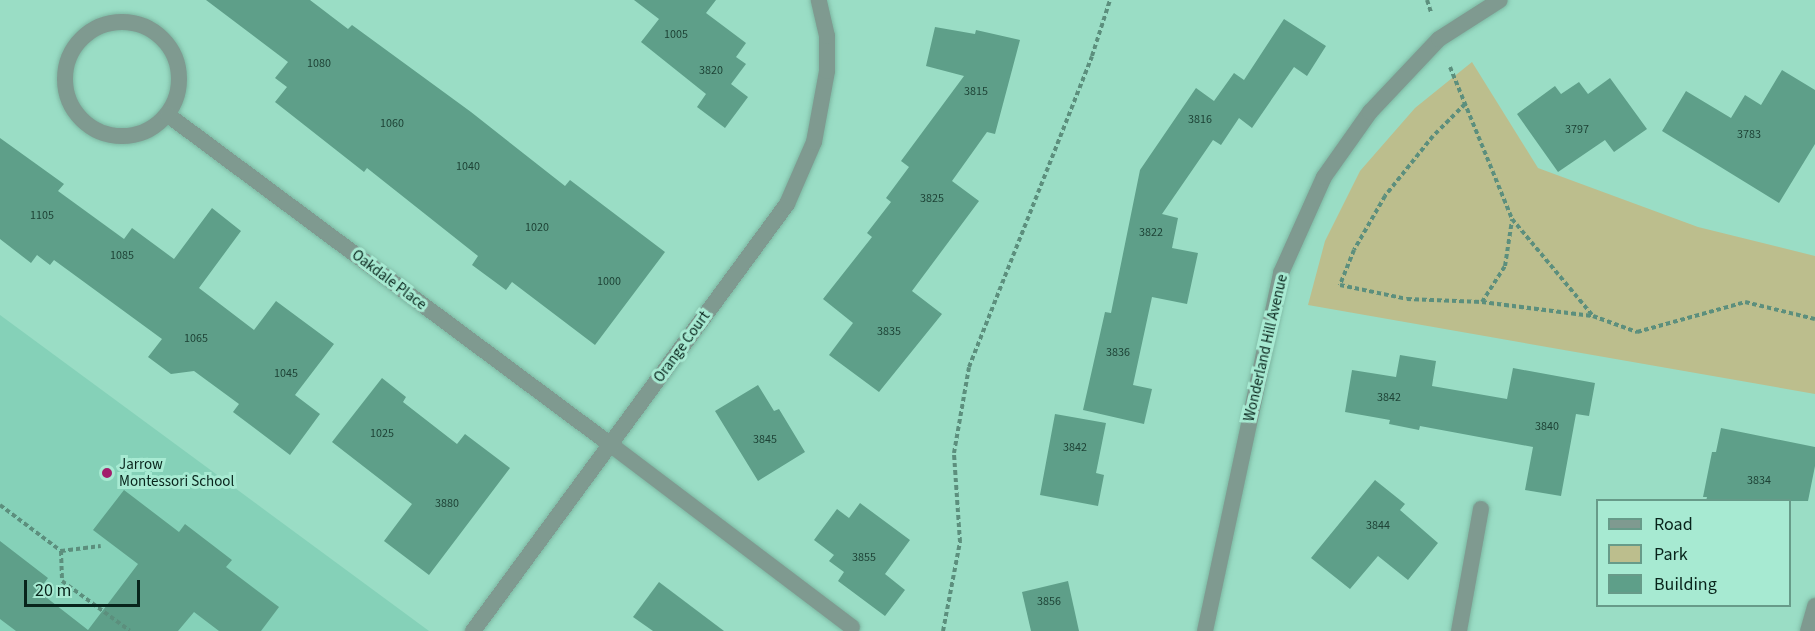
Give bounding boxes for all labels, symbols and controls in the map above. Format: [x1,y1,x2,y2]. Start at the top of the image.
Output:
house number: 1005 [664,28,688,42]
house number: 1080 [307,57,331,71]
house number: 3820 [699,64,723,78]
house number: 3815 [964,85,988,99]
house number: 3816 [1188,113,1212,127]
house number: 1060 [380,117,404,131]
house number: 3797 [1565,123,1589,137]
house number: 3783 [1737,128,1761,142]
house number: 1040 [456,160,480,174]
house number: 3825 [920,192,944,206]
house number: 1105 [30,209,54,223]
house number: 1020 [525,221,549,235]
house number: 3822 [1139,226,1163,240]
street label: Oakdale Place [348,246,430,314]
house number: 1085 [110,249,134,263]
street label: Wonderland Hill Avenue [1240,273,1292,423]
house number: 1000 [597,275,621,289]
street label: Orange Court [650,308,714,386]
house number: 3835 [877,325,901,339]
house number: 1065 [184,332,208,346]
house number: 3836 [1106,346,1130,360]
house number: 1045 [274,367,298,381]
house number: 3842 [1377,391,1401,405]
house number: 3840 [1535,420,1559,434]
house number: 1025 [370,427,394,441]
house number: 3845 [753,433,777,447]
house number: 3842 [1063,441,1087,455]
place label: Jarrow Montessori School [119,455,234,490]
marker: Jarrow Montessori School [100,466,114,480]
house number: 3834 [1747,474,1771,488]
house number: 3880 [435,497,459,511]
legend [1596,499,1791,607]
text: Road [1654,512,1693,537]
house number: 3844 [1366,519,1390,533]
text: Park [1654,542,1688,567]
house number: 3855 [852,551,876,565]
scale bar [27,568,142,606]
text: Building [1654,572,1717,597]
text: 20 m [35,578,71,603]
house number: 3856 [1037,595,1061,609]

